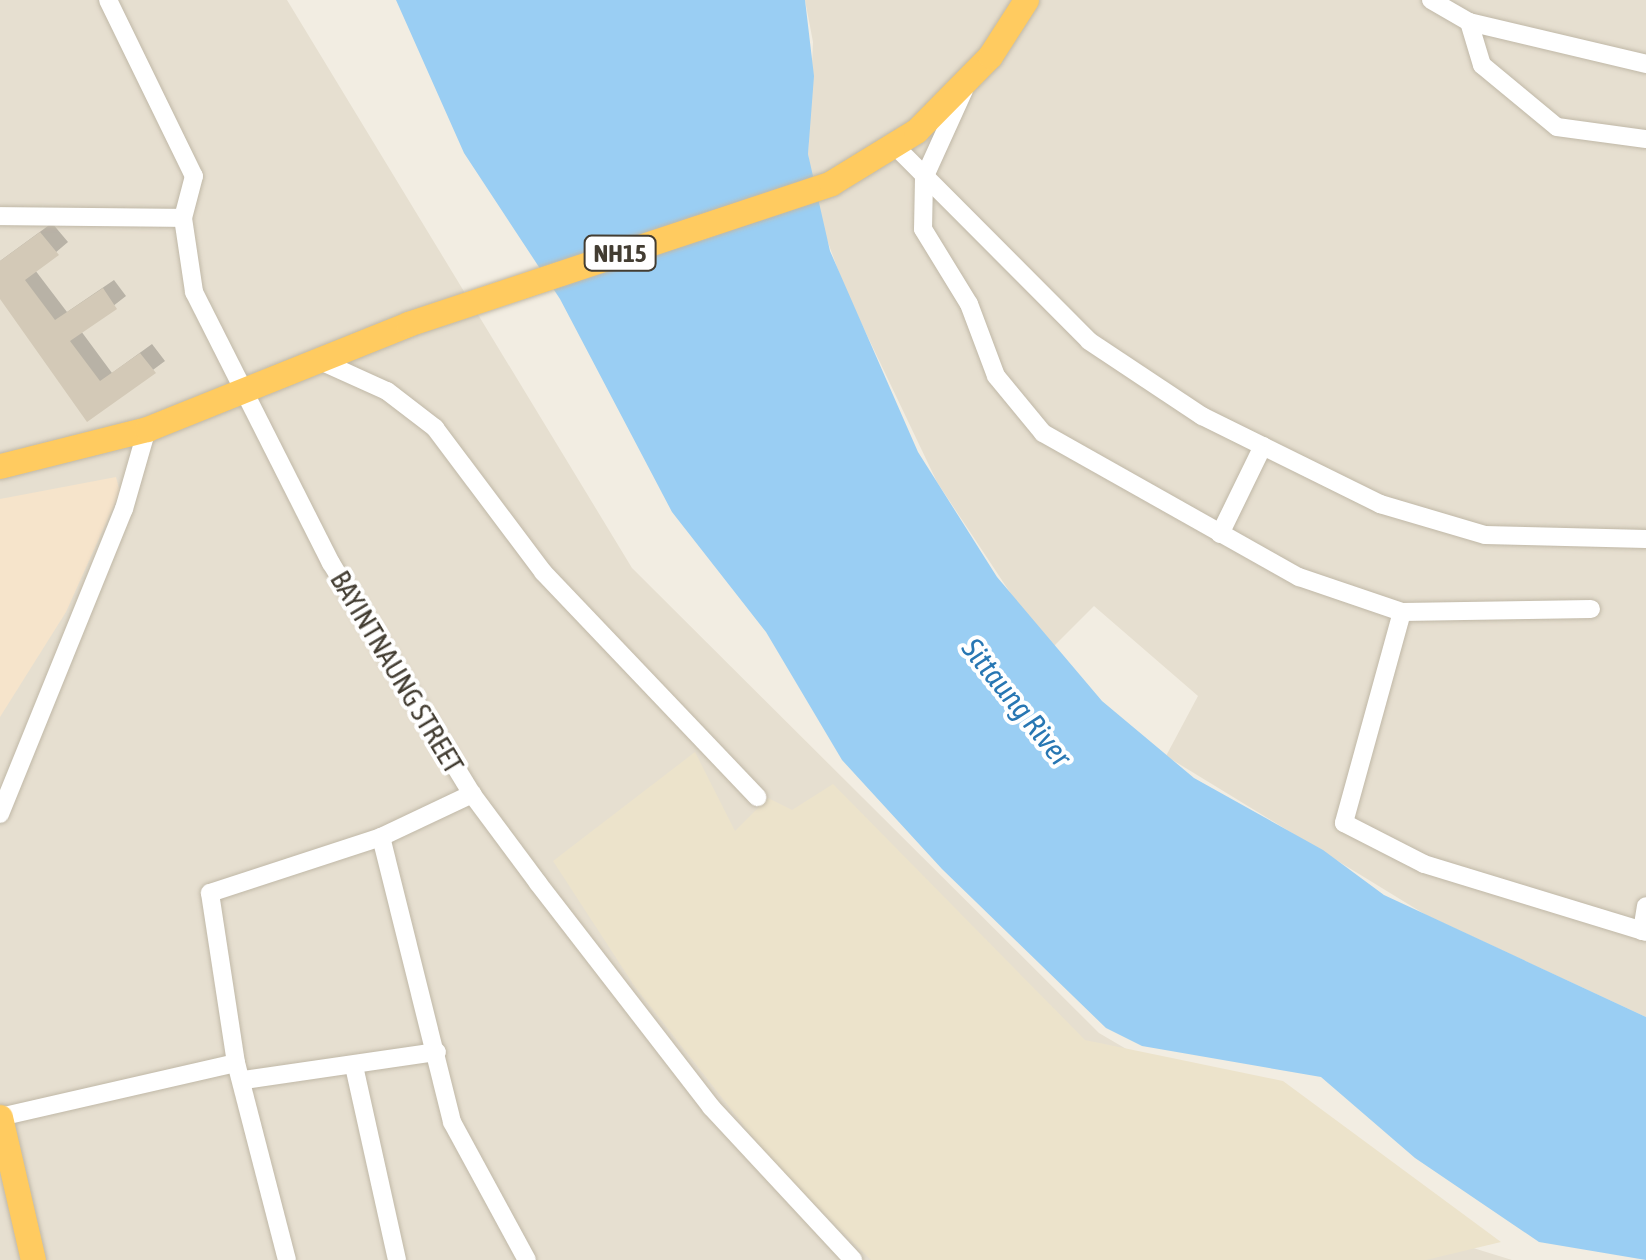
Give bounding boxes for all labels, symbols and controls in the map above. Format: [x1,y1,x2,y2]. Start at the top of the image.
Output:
road number: NH15 [582,233,658,273]
street label: BAYINTNAUNG STREET [323,565,471,779]
water label: Sittaung River [955,631,1079,773]

